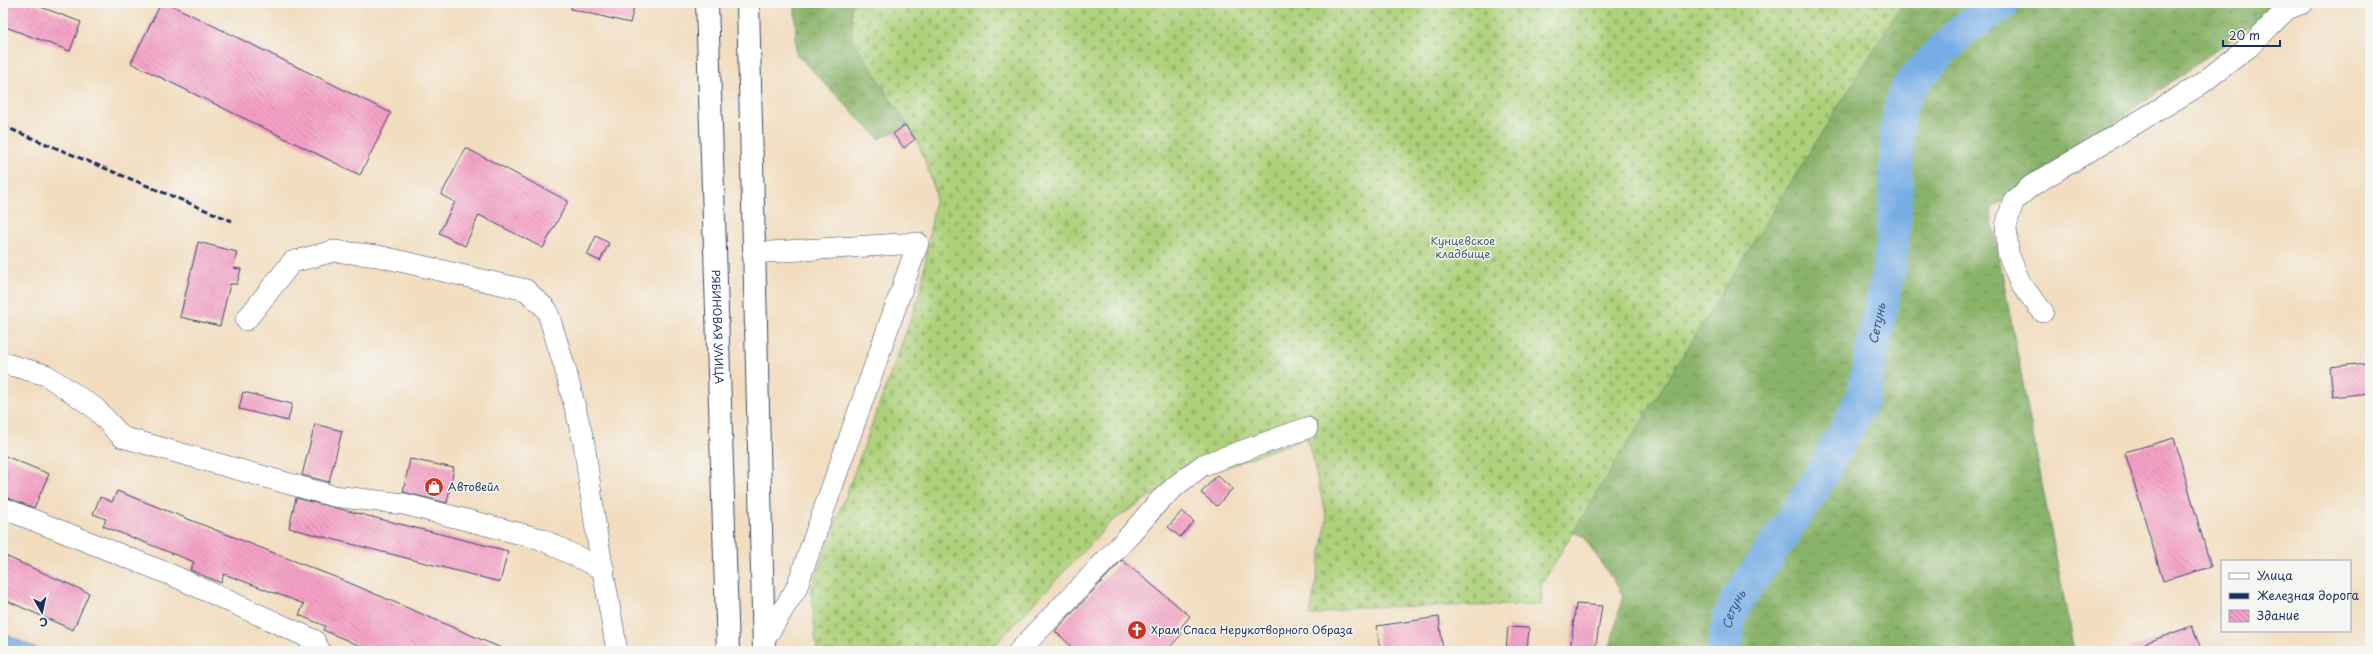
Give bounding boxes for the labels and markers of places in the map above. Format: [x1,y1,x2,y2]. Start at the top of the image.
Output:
shop icon: Автовейл [423,476,445,498]
place label: Автовейл [448,478,500,495]
church icon: Храм Спаса Нерукотворного Образа [1126,619,1148,641]
place label: Храм Спаса Нерукотворного Образа [1151,621,1353,638]

